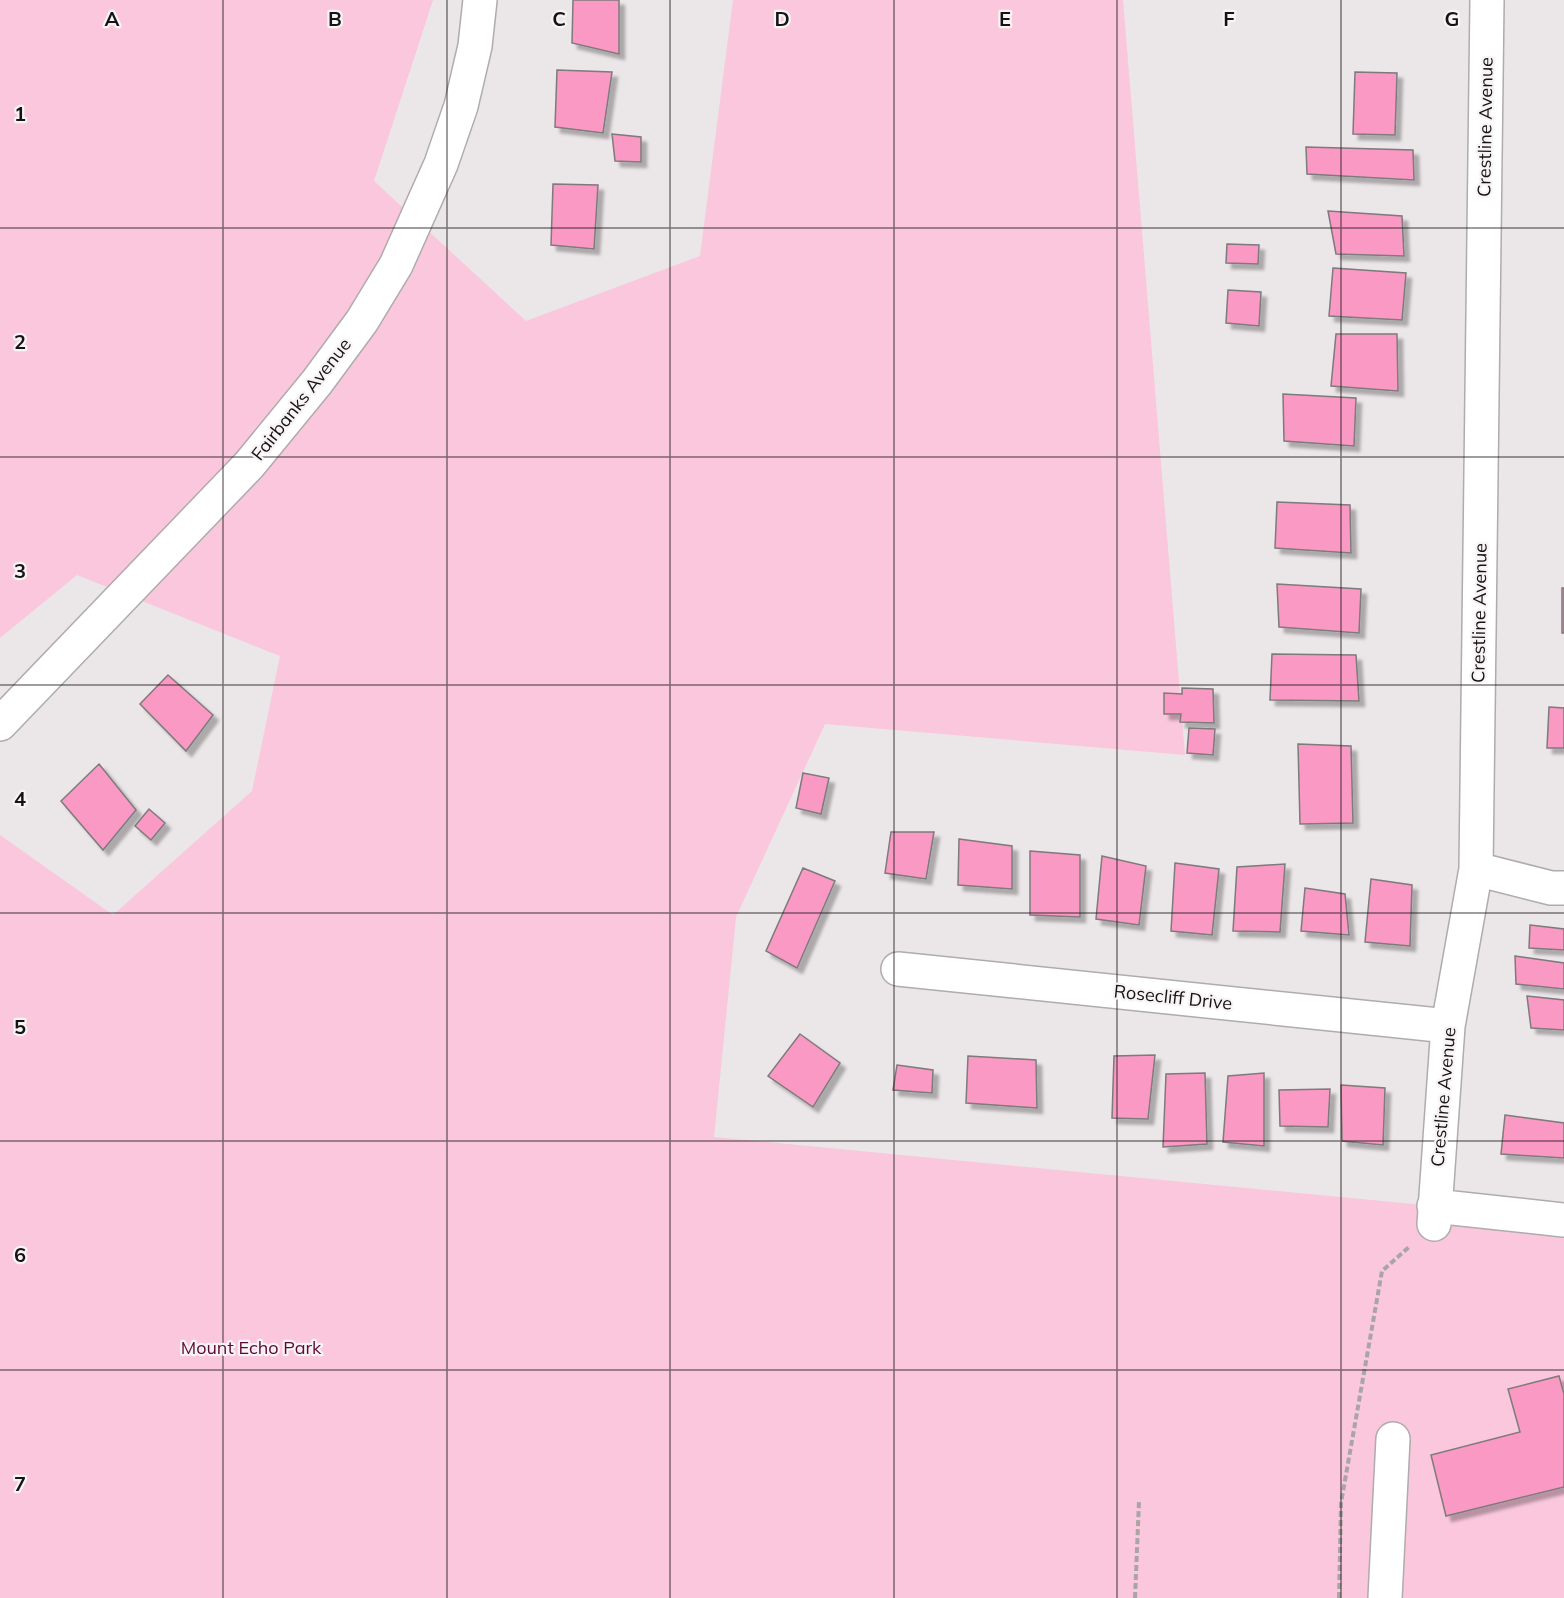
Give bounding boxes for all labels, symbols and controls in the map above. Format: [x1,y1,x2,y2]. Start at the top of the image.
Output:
text: A [105,6,120,31]
text: B [328,6,342,31]
text: C [552,6,566,31]
text: D [774,6,790,31]
text: E [999,6,1011,31]
text: F [1223,6,1235,31]
text: G [1445,6,1459,31]
street label: Crestline Avenue [1472,57,1498,197]
text: 1 [14,101,26,126]
text: 2 [14,329,26,354]
street label: Fairbanks Avenue [246,333,356,465]
street label: Crestline Avenue [1466,543,1492,683]
text: 3 [14,558,26,583]
text: 4 [14,786,26,811]
street label: Rosecliff Drive [1113,979,1233,1015]
text: 5 [14,1014,26,1039]
street label: Crestline Avenue [1425,1026,1461,1168]
text: 6 [14,1242,26,1267]
park label: Mount Echo Park [181,1336,322,1359]
text: 7 [14,1471,26,1496]

